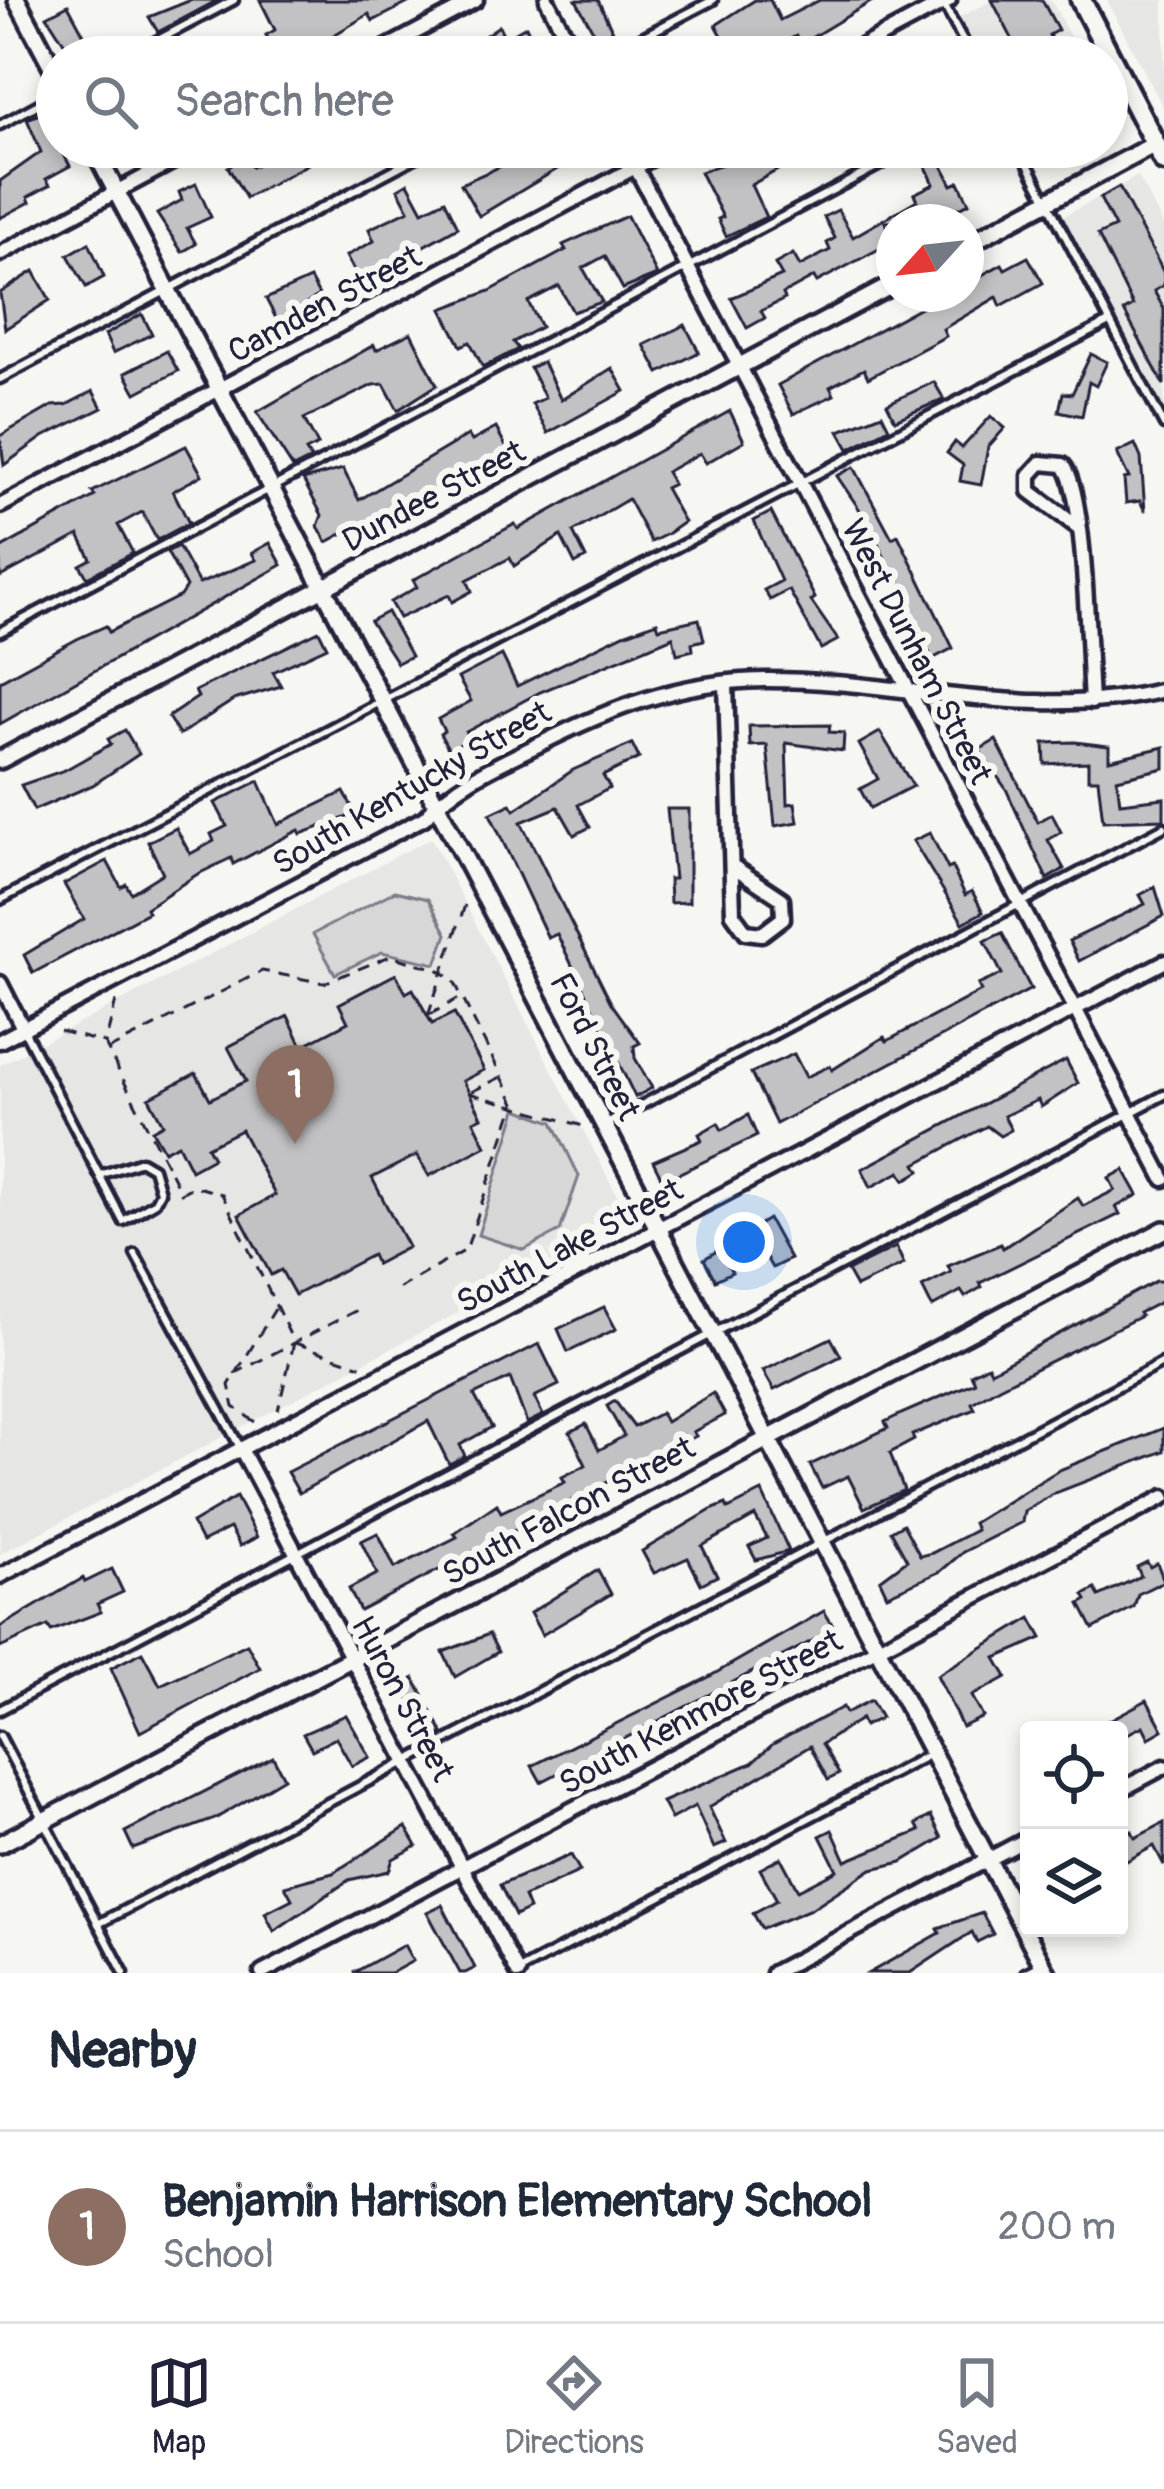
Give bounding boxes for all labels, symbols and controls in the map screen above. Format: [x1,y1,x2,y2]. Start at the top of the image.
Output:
search box [36,36,1128,168]
icon: search [78,69,144,135]
text: Search here [174,74,394,130]
north arrow [876,204,984,312]
street label: Camden Street [221,236,429,372]
street label: Dundee Street [335,431,533,562]
street label: West Dunham Street [832,512,1001,792]
street label: South Kentucky Street [265,692,559,885]
street label: Ford Street [540,966,650,1128]
pin: 1 [256,1045,334,1144]
street label: South Lake Street [450,1169,690,1323]
your location [714,1212,774,1272]
street label: South Falcon Street [435,1427,703,1595]
street label: Huron Street [342,1609,464,1789]
street label: South Kenmore Street [552,1620,850,1804]
map controls [1020,1721,1128,1937]
button: locate [1020,1721,1128,1829]
button: layers [1020,1829,1128,1937]
text: Nearby [48,2019,196,2083]
text: Benjamin Harrison Elementary School [162,2174,872,2230]
text: 1 [79,2202,95,2251]
text: 200 m [998,2202,1116,2251]
text: School [162,2230,274,2279]
tab: Map [146,2350,212,2463]
tab: Directions [504,2350,644,2463]
tab: Saved [936,2350,1018,2463]

